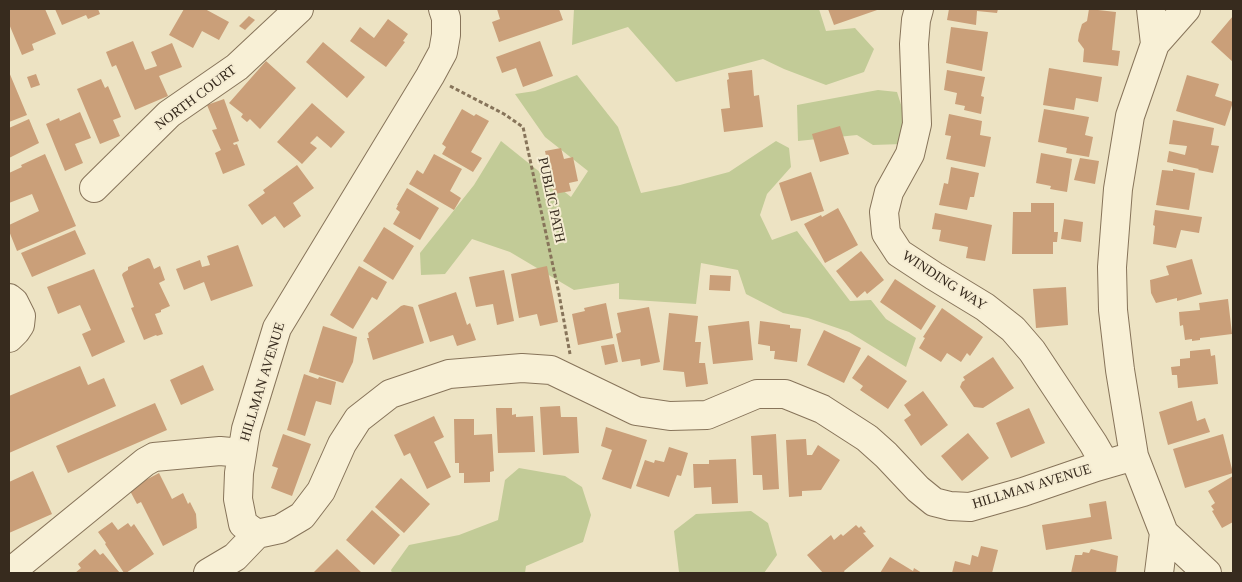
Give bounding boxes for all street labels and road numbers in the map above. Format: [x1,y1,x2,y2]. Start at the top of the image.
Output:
street label: NORTH COURT [152,62,240,134]
street label: PUBLIC PATH [534,156,568,244]
street label: WINDING WAY [899,248,989,314]
street label: HILLMAN AVENUE [237,320,289,444]
street label: HILLMAN AVENUE [970,461,1094,513]

